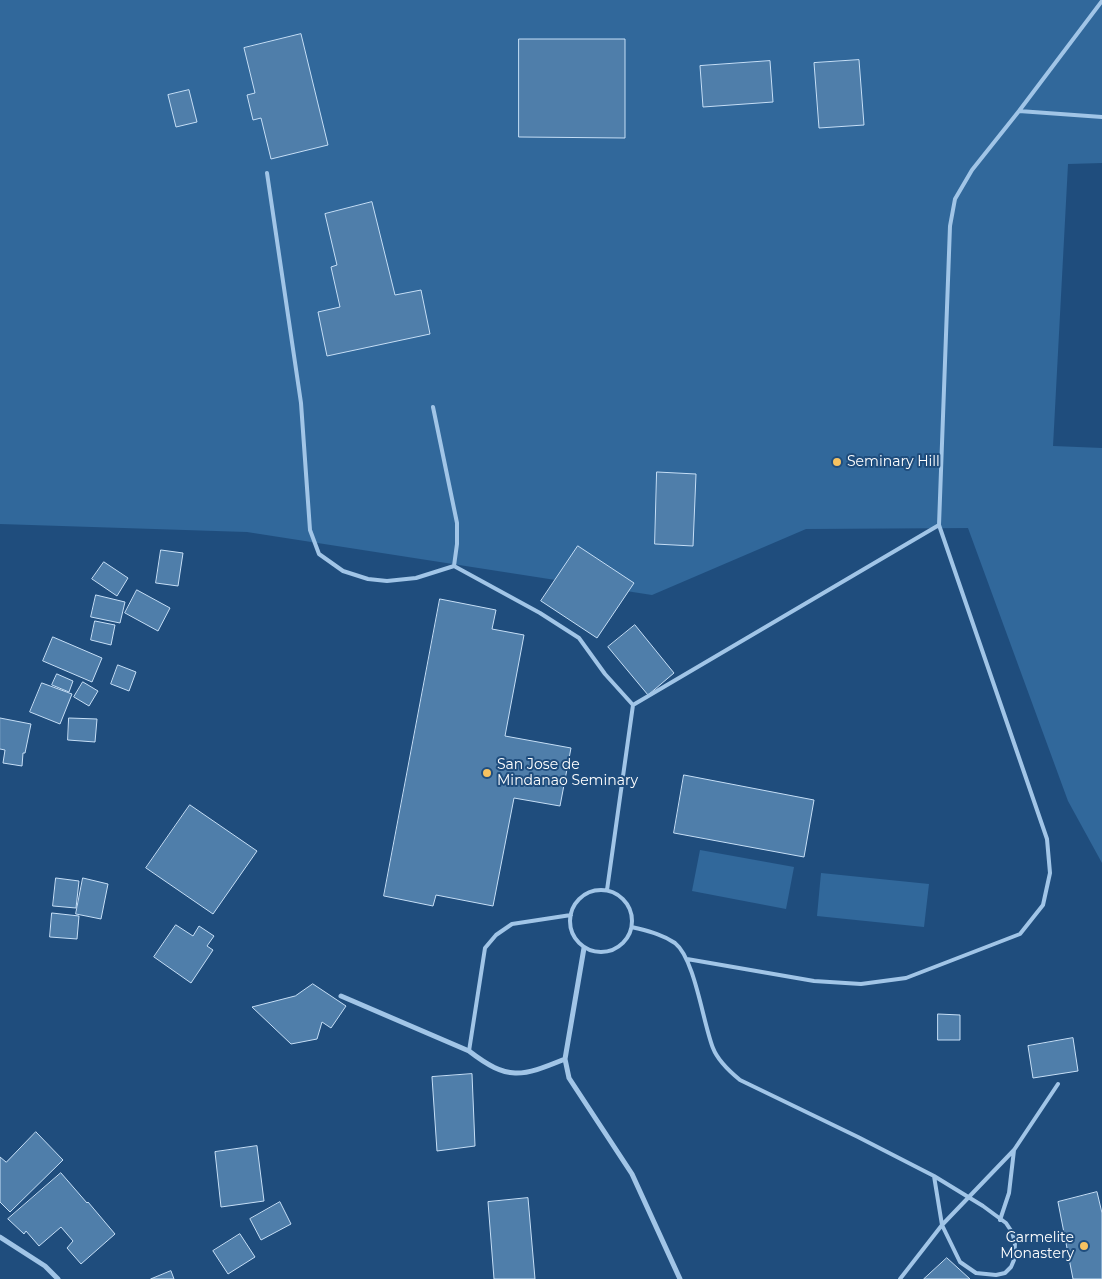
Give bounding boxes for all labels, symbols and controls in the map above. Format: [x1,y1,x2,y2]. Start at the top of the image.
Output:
place label: Seminary Hill [847,454,940,470]
marker: Seminary Hill [831,456,843,468]
place label: San Jose de Mindanao Seminary [497,757,638,790]
marker: San Jose de Mindanao Seminary [481,767,493,779]
place label: Carmelite Monastery [1000,1230,1074,1262]
marker: Carmelite Monastery [1078,1240,1090,1252]

